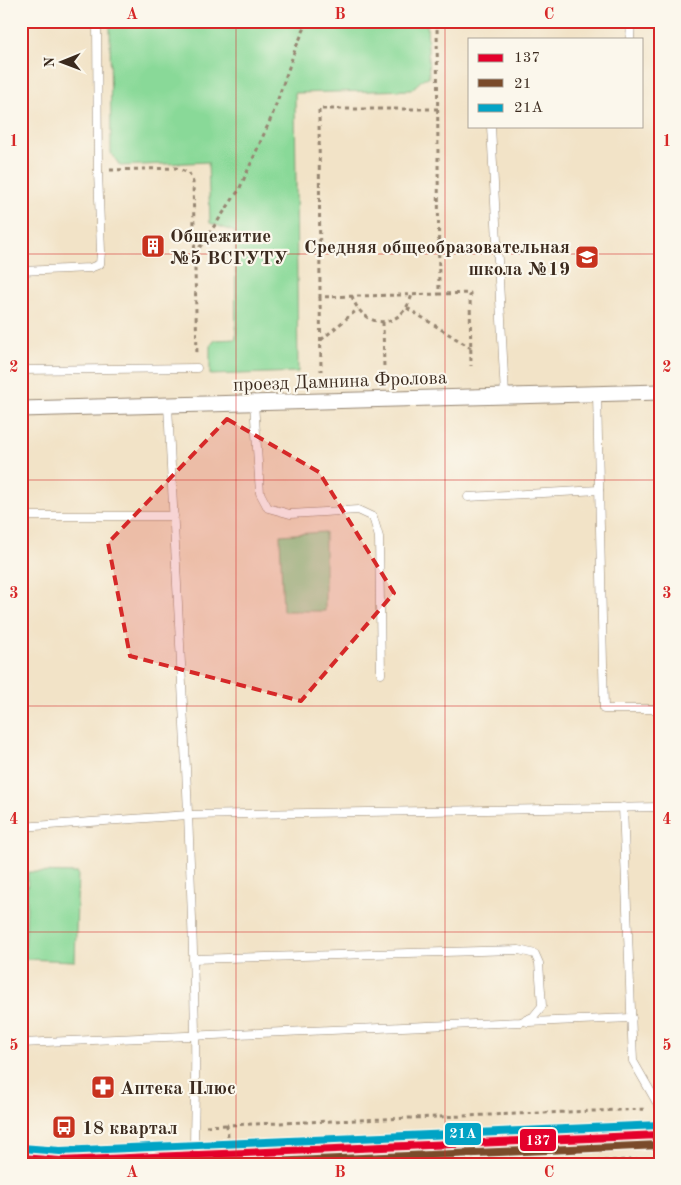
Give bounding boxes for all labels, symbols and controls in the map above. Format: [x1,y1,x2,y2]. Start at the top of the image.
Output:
text: A [126,7,138,23]
text: B [334,7,346,23]
text: C [544,7,554,23]
north arrow [38,38,88,88]
legend [468,38,644,128]
text: 137 [514,51,540,66]
text: N [43,56,57,68]
text: 21 [514,77,531,92]
text: 21А [514,101,543,116]
text: 1 [9,134,19,150]
text: 1 [662,134,672,150]
place label: Общежитие №5 ВСГУТУ [170,228,288,269]
building icon: Общежитие №5 ВСГУТУ [140,233,166,259]
place label: Средняя общеобразовательная школа №19 [304,239,570,280]
school or university icon: Средняя общеобразовательная школа №19 [574,244,600,270]
text: 2 [9,360,19,376]
text: 2 [662,360,672,376]
street label: проезд Дамнина Фролова [233,369,448,396]
text: 3 [9,586,19,602]
text: 3 [662,586,672,602]
text: 4 [9,812,19,828]
text: 4 [662,812,672,828]
text: 5 [9,1038,19,1054]
text: 5 [662,1038,672,1054]
pharmacy icon: Аптека Плюс [90,1074,116,1100]
place label: Аптека Плюс [120,1080,236,1099]
bus stop icon: 18 квартал [51,1114,77,1140]
place label: 18 квартал [82,1120,178,1139]
line badge: 21А [444,1122,482,1146]
text: 21А [450,1127,477,1141]
line badge: 137 [519,1128,557,1152]
text: 137 [526,1134,550,1148]
text: A [126,1165,138,1181]
text: B [334,1165,346,1181]
text: C [544,1165,554,1181]

